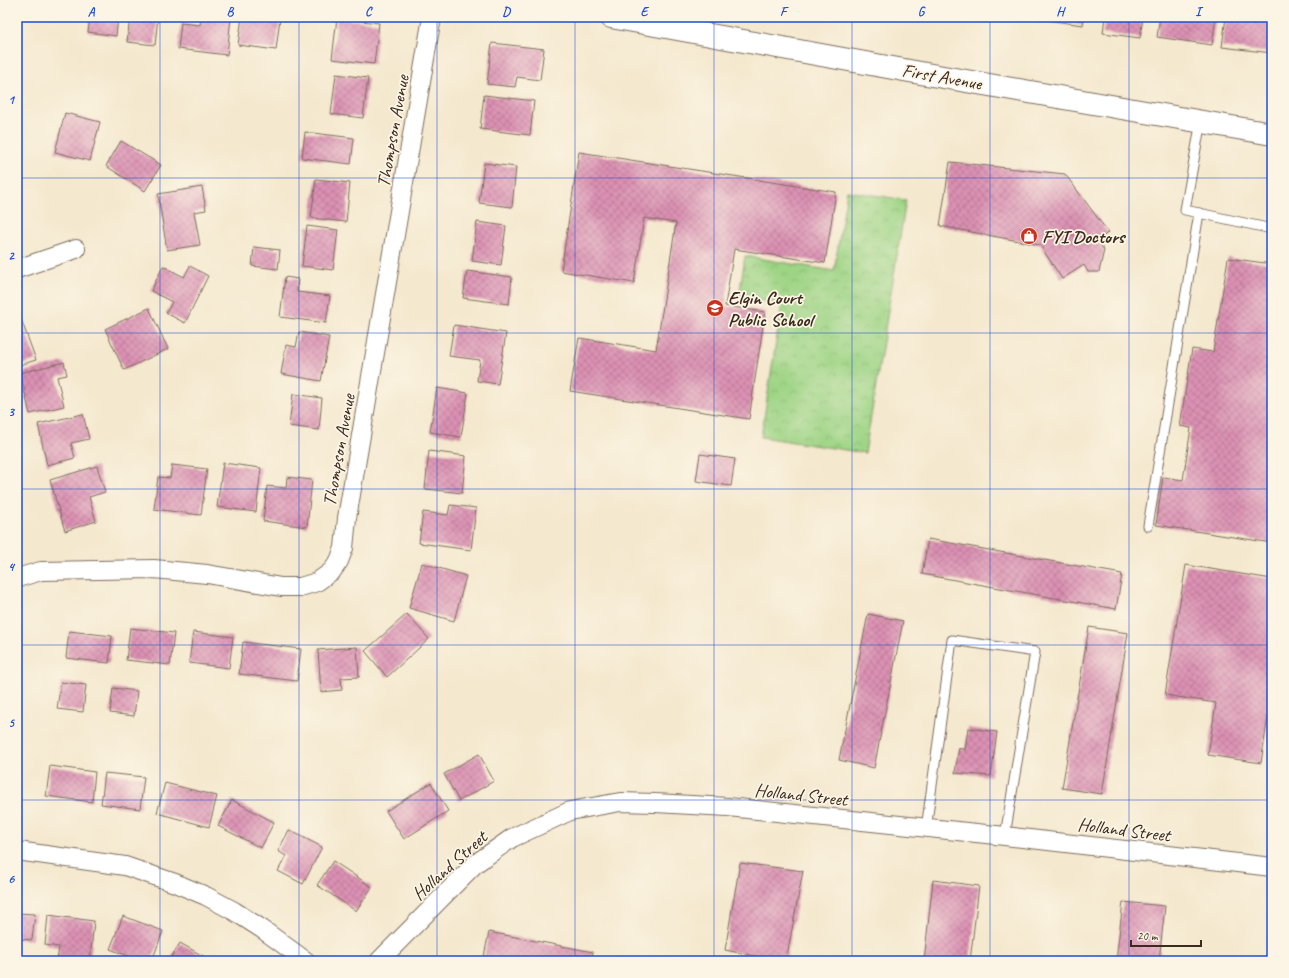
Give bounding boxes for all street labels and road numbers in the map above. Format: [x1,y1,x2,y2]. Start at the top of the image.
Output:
street label: First Avenue [900,58,985,96]
street label: Thompson Avenue [371,72,415,189]
street label: Thompson Avenue [317,391,361,508]
street label: Holland Street [753,778,850,812]
street label: Holland Street [1076,812,1173,848]
street label: Holland Street [407,825,494,906]

